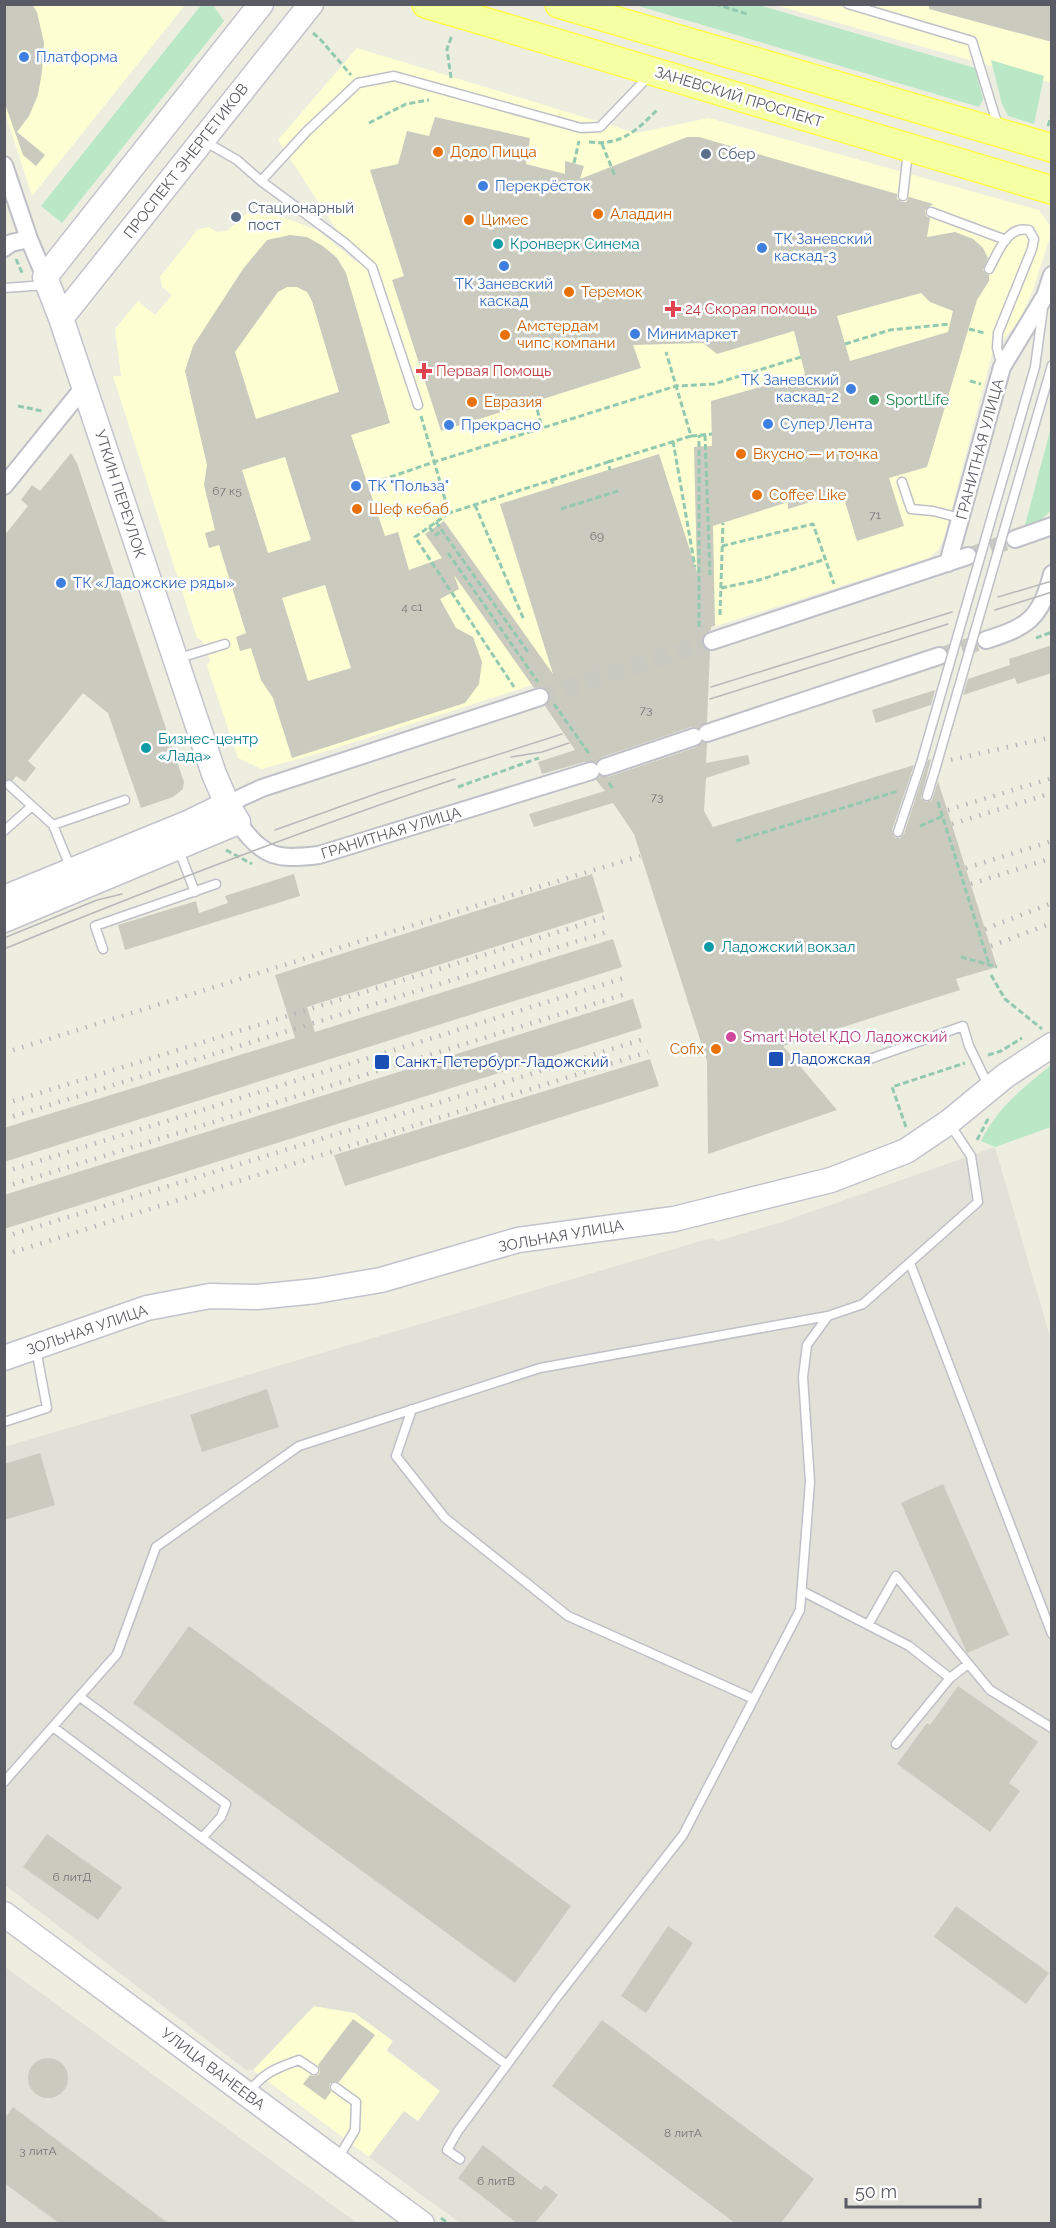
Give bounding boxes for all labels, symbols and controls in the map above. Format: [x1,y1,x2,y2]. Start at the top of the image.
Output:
place label: Платформа [36,48,118,66]
marker: Платформа [17,50,31,64]
street label: ЗАНЕВСКИЙ ПРОСПЕКТ [653,63,825,131]
street label: ПРОСПЕКТ ЭНЕРГЕТИКОВ [120,80,252,242]
place label: Додо Пицца [450,143,537,161]
marker: Додо Пицца [431,145,445,159]
place label: Сбер [718,145,755,163]
marker: Сбер [699,147,713,161]
place label: Перекрёсток [495,177,591,195]
marker: Перекрёсток [476,179,490,193]
place label: Стационарный пост [248,199,354,234]
place label: Аладдин [610,205,672,223]
marker: Аладдин [591,207,605,221]
marker: Стационарный пост [229,210,243,224]
place label: Цимес [481,211,528,229]
marker: Цимес [462,213,476,227]
place label: ТК Заневский каскад-3 [774,230,872,265]
place label: Кронверк Синема [510,235,640,253]
marker: Кронверк Синема [491,237,505,251]
marker: ТК Заневский каскад-3 [755,241,769,255]
marker: ТК Заневский каскад [497,259,511,273]
place label: ТК Заневский каскад [455,275,553,310]
place label: Теремок [581,283,643,301]
marker: Теремок [562,285,576,299]
place label: 24 Скорая помощь [685,300,817,318]
marker: 24 Скорая помощь [666,302,680,316]
place label: Амстердам чипс компани [517,317,615,352]
place label: Минимаркет [647,325,738,343]
marker: Минимаркет [628,327,642,341]
marker: Амстердам чипс компани [498,328,512,342]
place label: Первая Помощь [436,362,551,380]
marker: Первая Помощь [417,364,431,378]
place label: ТК Заневский каскад-2 [741,371,839,406]
street label: ГРАНИТНАЯ УЛИЦА [952,376,1008,522]
marker: ТК Заневский каскад-2 [844,382,858,396]
place label: SportLife [886,391,949,409]
place label: Евразия [484,393,542,411]
marker: SportLife [867,393,881,407]
marker: Евразия [465,395,479,409]
place label: Супер Лента [780,415,873,433]
place label: Прекрасно [461,416,541,434]
marker: Супер Лента [761,417,775,431]
marker: Прекрасно [442,418,456,432]
street label: УТКИН ПЕРЕУЛОК [91,428,149,561]
place label: Вкусно — и точка [753,445,878,463]
marker: Вкусно — и точка [734,447,748,461]
place label: ТК "Польза" [368,477,449,495]
marker: ТК "Польза" [349,479,363,493]
house number: 67 к5 [212,484,242,498]
place label: Coffee Like [769,486,847,504]
marker: Coffee Like [750,488,764,502]
place label: Шеф кебаб [369,500,449,518]
marker: Шеф кебаб [350,502,364,516]
house number: 71 [869,508,881,522]
house number: 69 [590,529,604,543]
place label: ТК «Ладожские ряды» [73,574,235,592]
marker: ТК «Ладожские ряды» [54,576,68,590]
house number: 4 с1 [401,600,423,614]
house number: 73 [640,703,652,717]
place label: Бизнес-центр «Лада» [158,730,258,765]
marker: Бизнес-центр «Лада» [139,741,153,755]
house number: 73 [651,790,663,804]
street label: ГРАНИТНАЯ УЛИЦА [319,803,463,863]
place label: Ладожский вокзал [721,938,856,956]
marker: Ладожский вокзал [702,940,716,954]
place label: Smart Hotel КДО Ладожский [743,1028,947,1046]
marker: Smart Hotel КДО Ладожский [724,1030,738,1044]
place label: Cofix [670,1040,704,1058]
marker: Cofix [709,1042,723,1056]
marker: Ладожская [767,1050,785,1068]
place label: Ладожская [790,1050,871,1068]
marker: Санкт-Петербург-Ладожский [373,1053,391,1071]
place label: Санкт-Петербург-Ладожский [395,1053,609,1071]
street label: ЗОЛЬНАЯ УЛИЦА [497,1216,625,1256]
street label: ЗОЛЬНАЯ УЛИЦА [24,1301,150,1359]
house number: 6 литД [53,1870,91,1884]
street label: УЛИЦА ВАНЕЕВА [158,2024,268,2114]
house number: 8 литА [664,2126,702,2140]
house number: 3 литА [19,2144,57,2158]
scale bar [846,2171,980,2209]
house number: 6 литВ [477,2174,515,2188]
text: 50 m [855,2181,897,2202]

